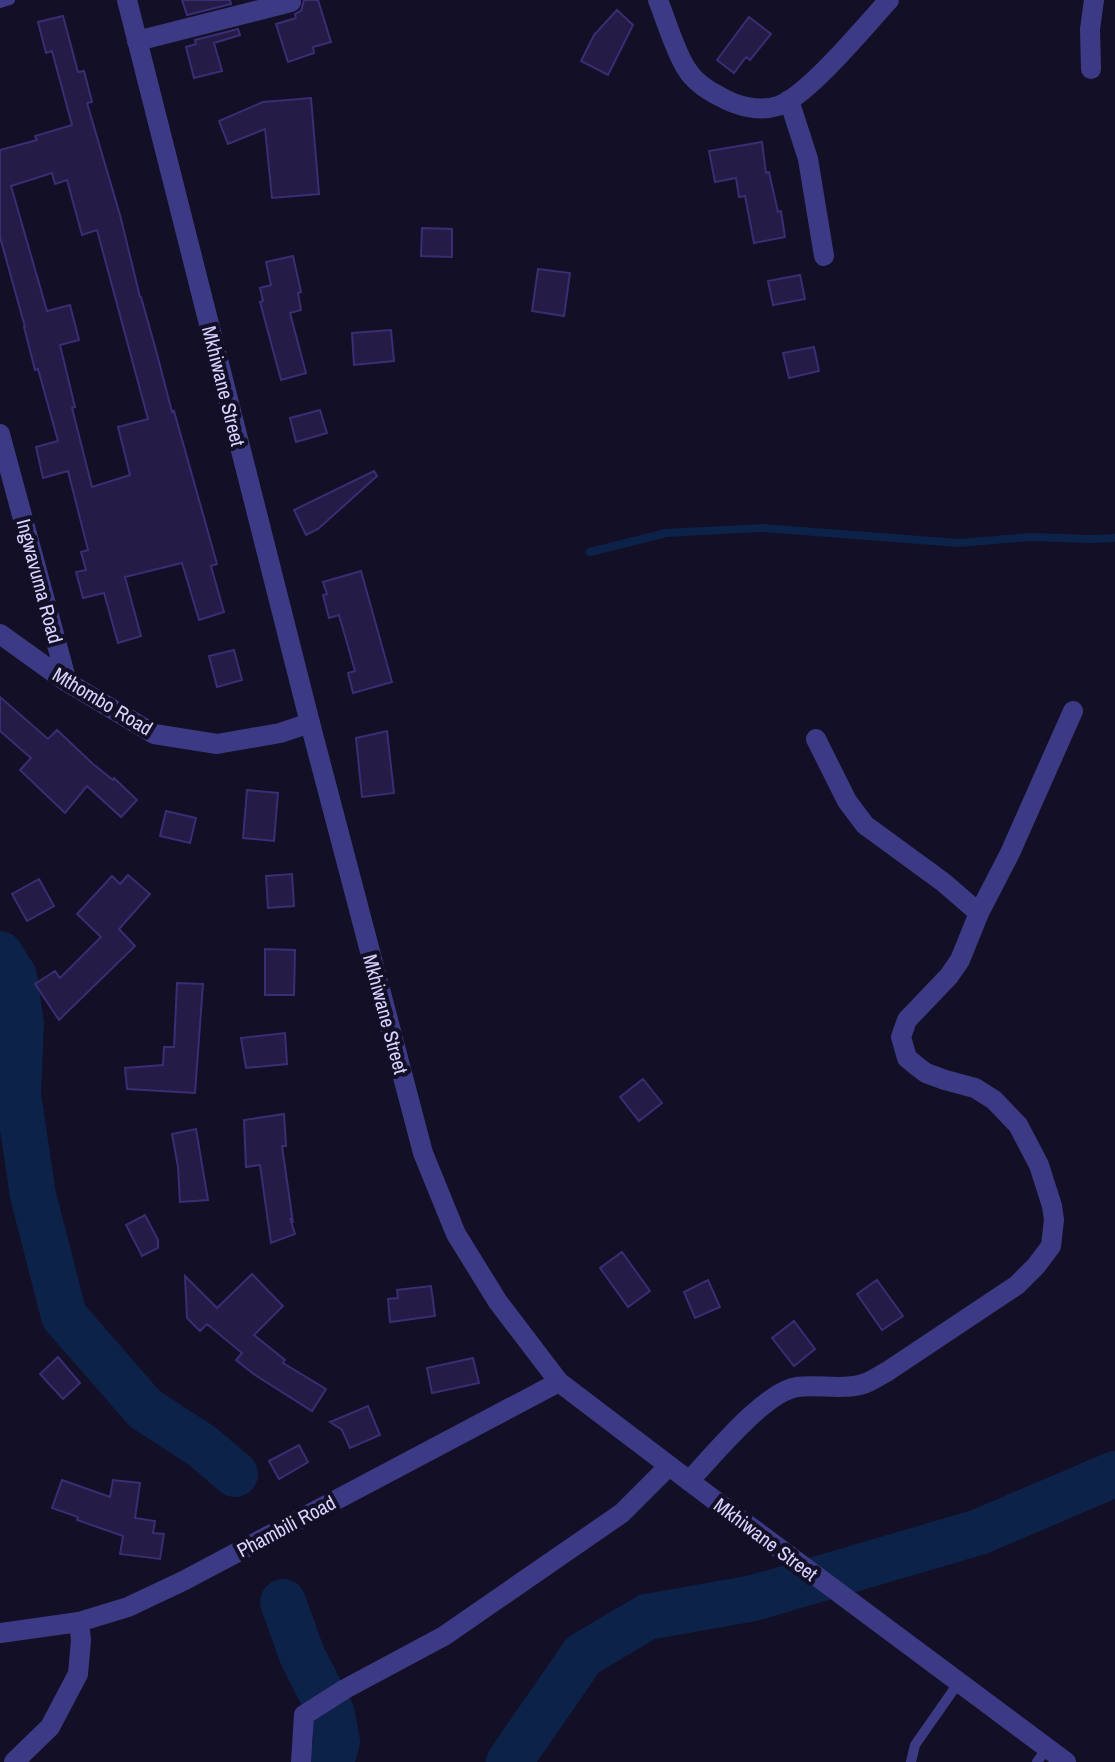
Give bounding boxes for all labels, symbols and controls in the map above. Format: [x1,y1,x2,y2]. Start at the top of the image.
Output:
street label: Mkhiwane Street [196,323,252,449]
street label: Ingwavuma Road [10,516,70,646]
street label: Mthombo Road [48,661,158,741]
street label: Mkhiwane Street [357,951,415,1077]
street label: Phambili Road [232,1489,340,1563]
street label: Mkhiwane Street [709,1491,824,1587]

